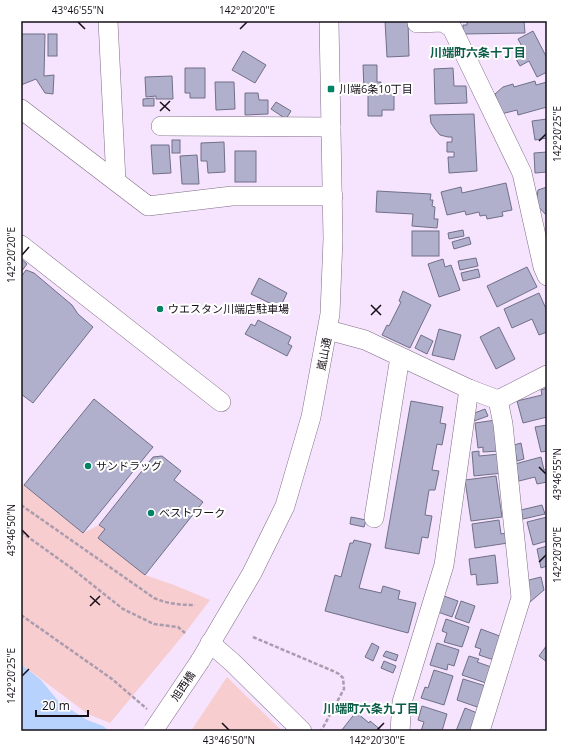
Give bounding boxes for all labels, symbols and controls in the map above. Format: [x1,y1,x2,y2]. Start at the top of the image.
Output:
text: 43°46'55"N [52,3,104,17]
text: 142°20'20"E [219,3,275,17]
district label: 川端町六条十丁目 [430,44,526,61]
place label: 川端6条10丁目 [339,81,413,96]
marker: 川端6条10丁目 [326,84,336,94]
text: 142°20'25"E [550,106,564,162]
text: 142°20'20"E [4,227,18,283]
place label: ウエスタン川端店駐車場 [168,301,289,316]
marker: ウエスタン川端店駐車場 [155,304,165,314]
street label: 嵐山通 [313,336,334,372]
text: 43°46'55"N [550,448,564,500]
place label: サンドラッグ [96,458,162,473]
marker: サンドラッグ [83,461,93,471]
text: 43°46'50"N [4,504,18,556]
place label: ベストワーク [159,505,225,520]
marker: ベストワーク [146,508,156,518]
text: 142°20'30"E [550,527,564,583]
text: 142°20'25"E [4,648,18,704]
street label: 旭西橋 [167,668,198,704]
scale bar [36,692,88,718]
text: 20 m [42,697,70,714]
district label: 川端町六条九丁目 [323,700,419,717]
text: 43°46'50"N [203,733,255,747]
text: 142°20'30"E [349,733,405,747]

